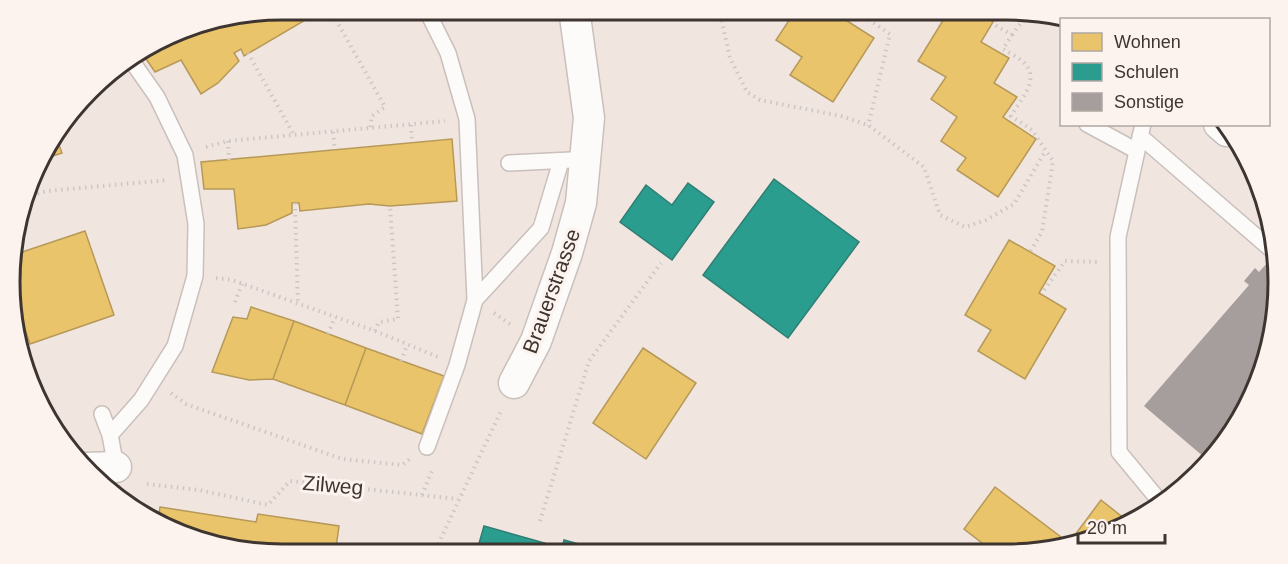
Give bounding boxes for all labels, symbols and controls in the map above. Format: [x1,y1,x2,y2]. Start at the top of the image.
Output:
legend [1060,18,1270,126]
text: Wohnen [1114,32,1181,52]
text: Schulen [1114,62,1179,82]
text: Sonstige [1114,92,1184,112]
street label: Brauerstrasse [518,226,584,356]
street label: Zilweg [302,471,364,499]
scale bar [1078,507,1165,545]
text: 20 m [1087,518,1127,538]

